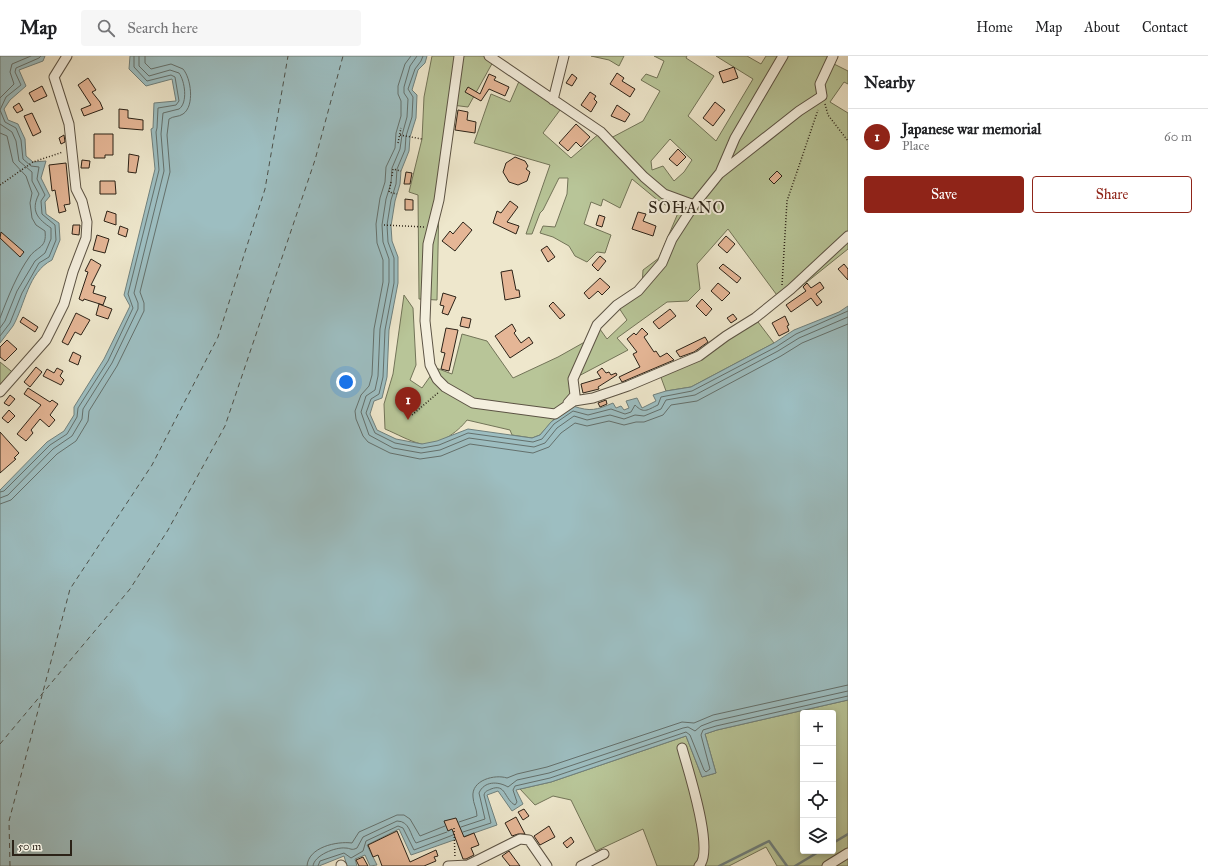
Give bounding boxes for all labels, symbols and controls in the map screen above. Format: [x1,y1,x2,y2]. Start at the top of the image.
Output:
search box [81,10,361,46]
text: Map [20,16,57,39]
icon: search [95,17,117,39]
text: Search here [127,19,198,37]
text: Home [976,19,1013,36]
text: Map [1035,19,1062,36]
text: About [1084,19,1120,36]
text: Contact [1142,19,1188,36]
text: Nearby [864,72,915,93]
text: Japanese war memorial [902,120,1041,138]
text: 1 [874,129,880,145]
text: 60 m [1164,129,1192,145]
text: Place [902,138,929,154]
button: Save [864,176,1024,213]
button: Share [1032,176,1192,213]
district label: SOHANO [648,198,726,217]
your location [336,372,356,392]
pin: 1 [395,387,421,420]
map controls [800,710,836,854]
button: + [800,710,836,746]
button: − [800,746,836,782]
button: locate [800,782,836,818]
button: layers [800,818,836,854]
scale bar [12,838,72,857]
text: 50 m [18,840,41,853]

